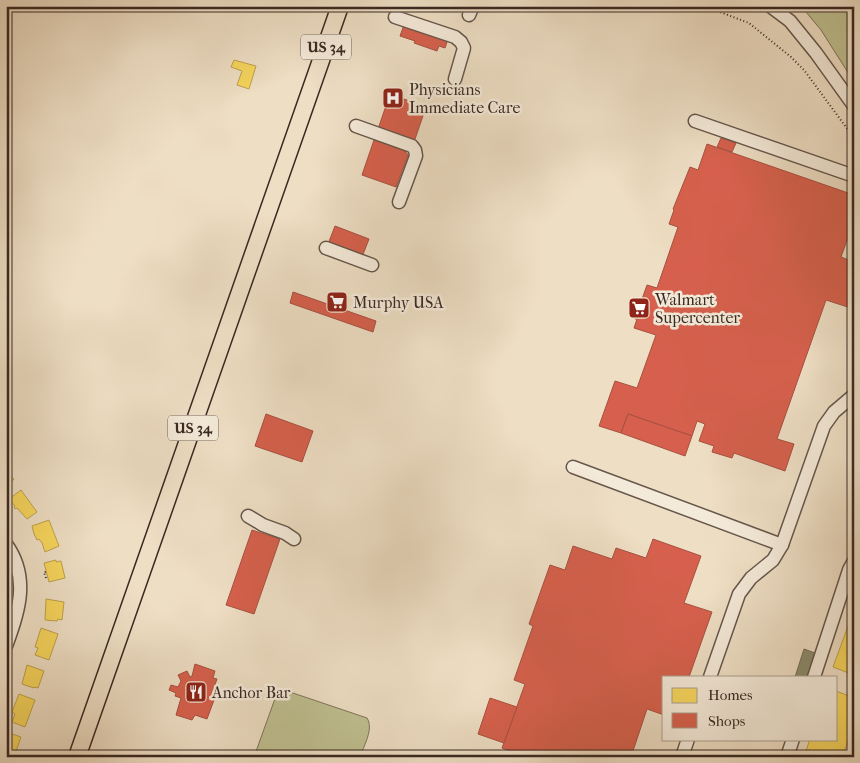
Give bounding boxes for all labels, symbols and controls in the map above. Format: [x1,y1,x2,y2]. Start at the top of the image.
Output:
road number: US 34 [301,34,351,60]
place label: Physicians Immediate Care [409,80,520,117]
hospital icon: Physicians Immediate Care [381,86,405,110]
supermarket icon: Murphy USA [325,290,349,314]
place label: Walmart Supercenter [654,290,740,327]
place label: Murphy USA [353,293,444,312]
supermarket icon: Walmart Supercenter [627,296,651,320]
road number: US 34 [168,416,218,440]
legend [662,676,838,740]
restaurant icon: Anchor Bar [184,680,208,704]
place label: Anchor Bar [211,683,291,702]
text: Homes [708,686,753,704]
text: Shops [708,712,746,730]

